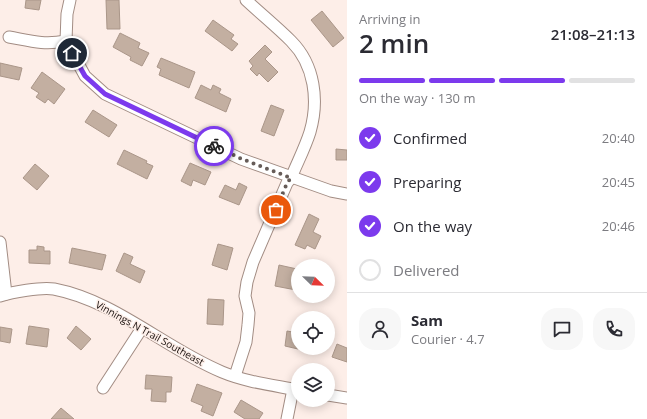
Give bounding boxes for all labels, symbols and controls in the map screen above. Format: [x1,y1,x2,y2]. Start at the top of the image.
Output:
text: Arriving in [359,10,421,28]
text: 21:08–21:13 [551,24,635,44]
text: 2 min [359,25,429,61]
pin [55,36,89,70]
icon: home [61,42,83,64]
text: On the way · 130 m [359,89,475,107]
courier [194,126,234,166]
icon: check [359,127,381,149]
text: Confirmed [393,128,467,148]
text: 20:40 [602,129,635,147]
icon: bike [203,135,225,157]
icon: check [359,171,381,193]
text: Preparing [393,172,461,192]
text: 20:45 [602,173,635,191]
pin [259,193,293,227]
icon: bag [265,199,287,221]
icon: check [359,215,381,237]
text: On the way [393,216,472,236]
text: 20:46 [602,217,635,235]
north arrow [291,259,335,303]
map controls [291,259,335,407]
text: Delivered [393,260,460,280]
street label: Vinnings N Trail Southeast [93,297,207,369]
button: person [359,308,401,350]
button: chat [541,308,583,350]
button: phone [593,308,635,350]
text: Sam [411,310,443,330]
button: locate [291,311,335,355]
text: Courier · 4.7 [411,330,485,348]
button: layers [291,363,335,407]

